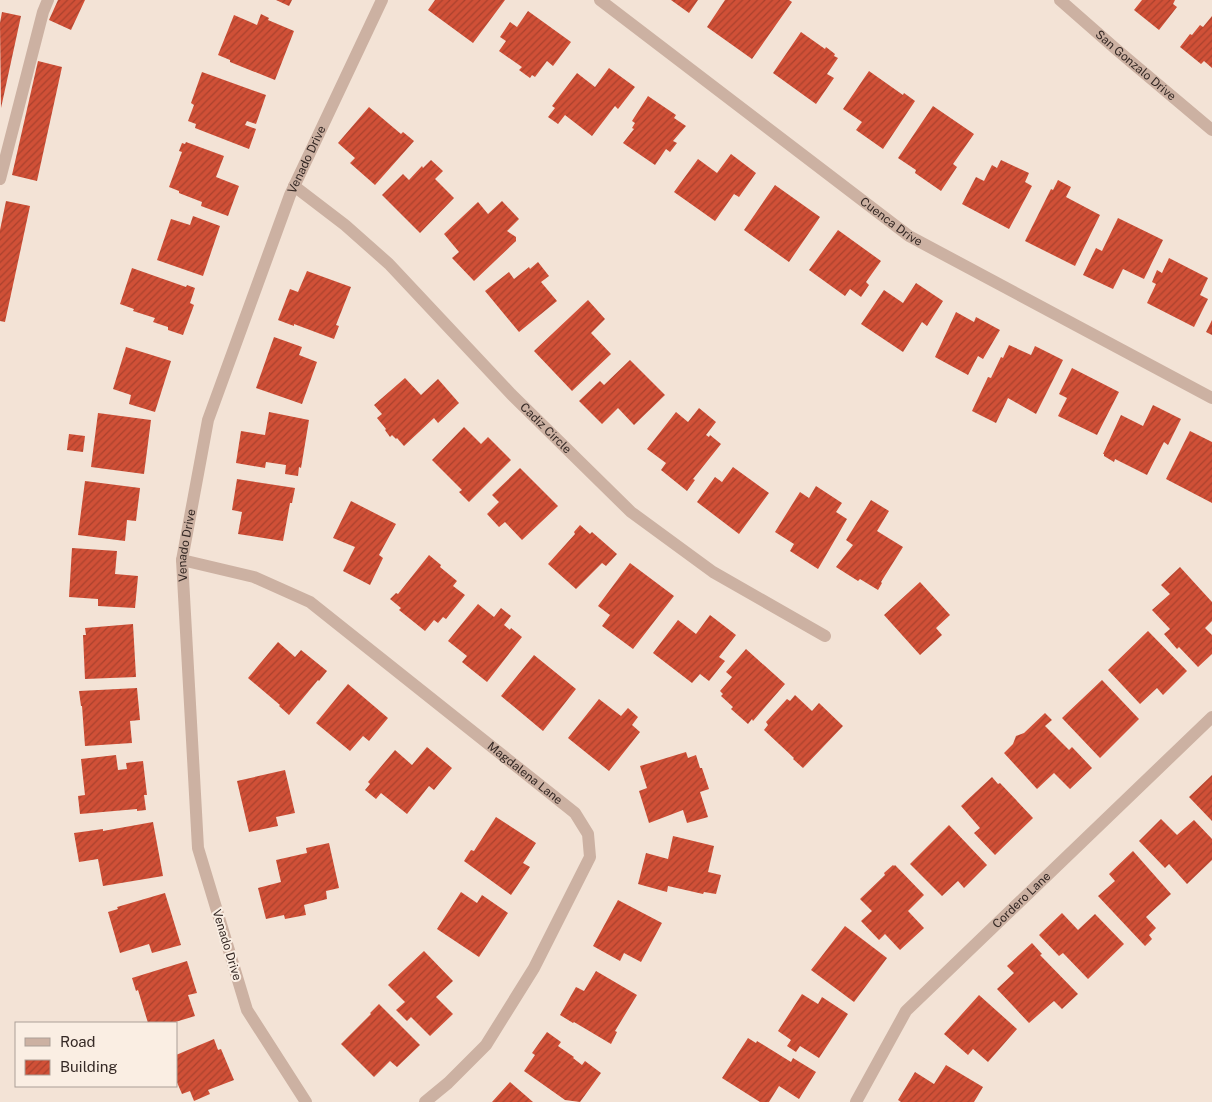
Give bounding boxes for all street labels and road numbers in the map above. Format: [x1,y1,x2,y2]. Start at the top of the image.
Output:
street label: San Gonzalo Drive [1093,27,1179,104]
street label: Venado Drive [285,123,329,196]
street label: Cuenca Drive [857,194,925,249]
street label: Cadiz Circle [517,400,574,457]
street label: Venado Drive [175,508,198,582]
street label: Magdalena Lane [485,739,565,807]
street label: Cordero Lane [990,869,1054,931]
street label: Venado Drive [210,908,244,982]

